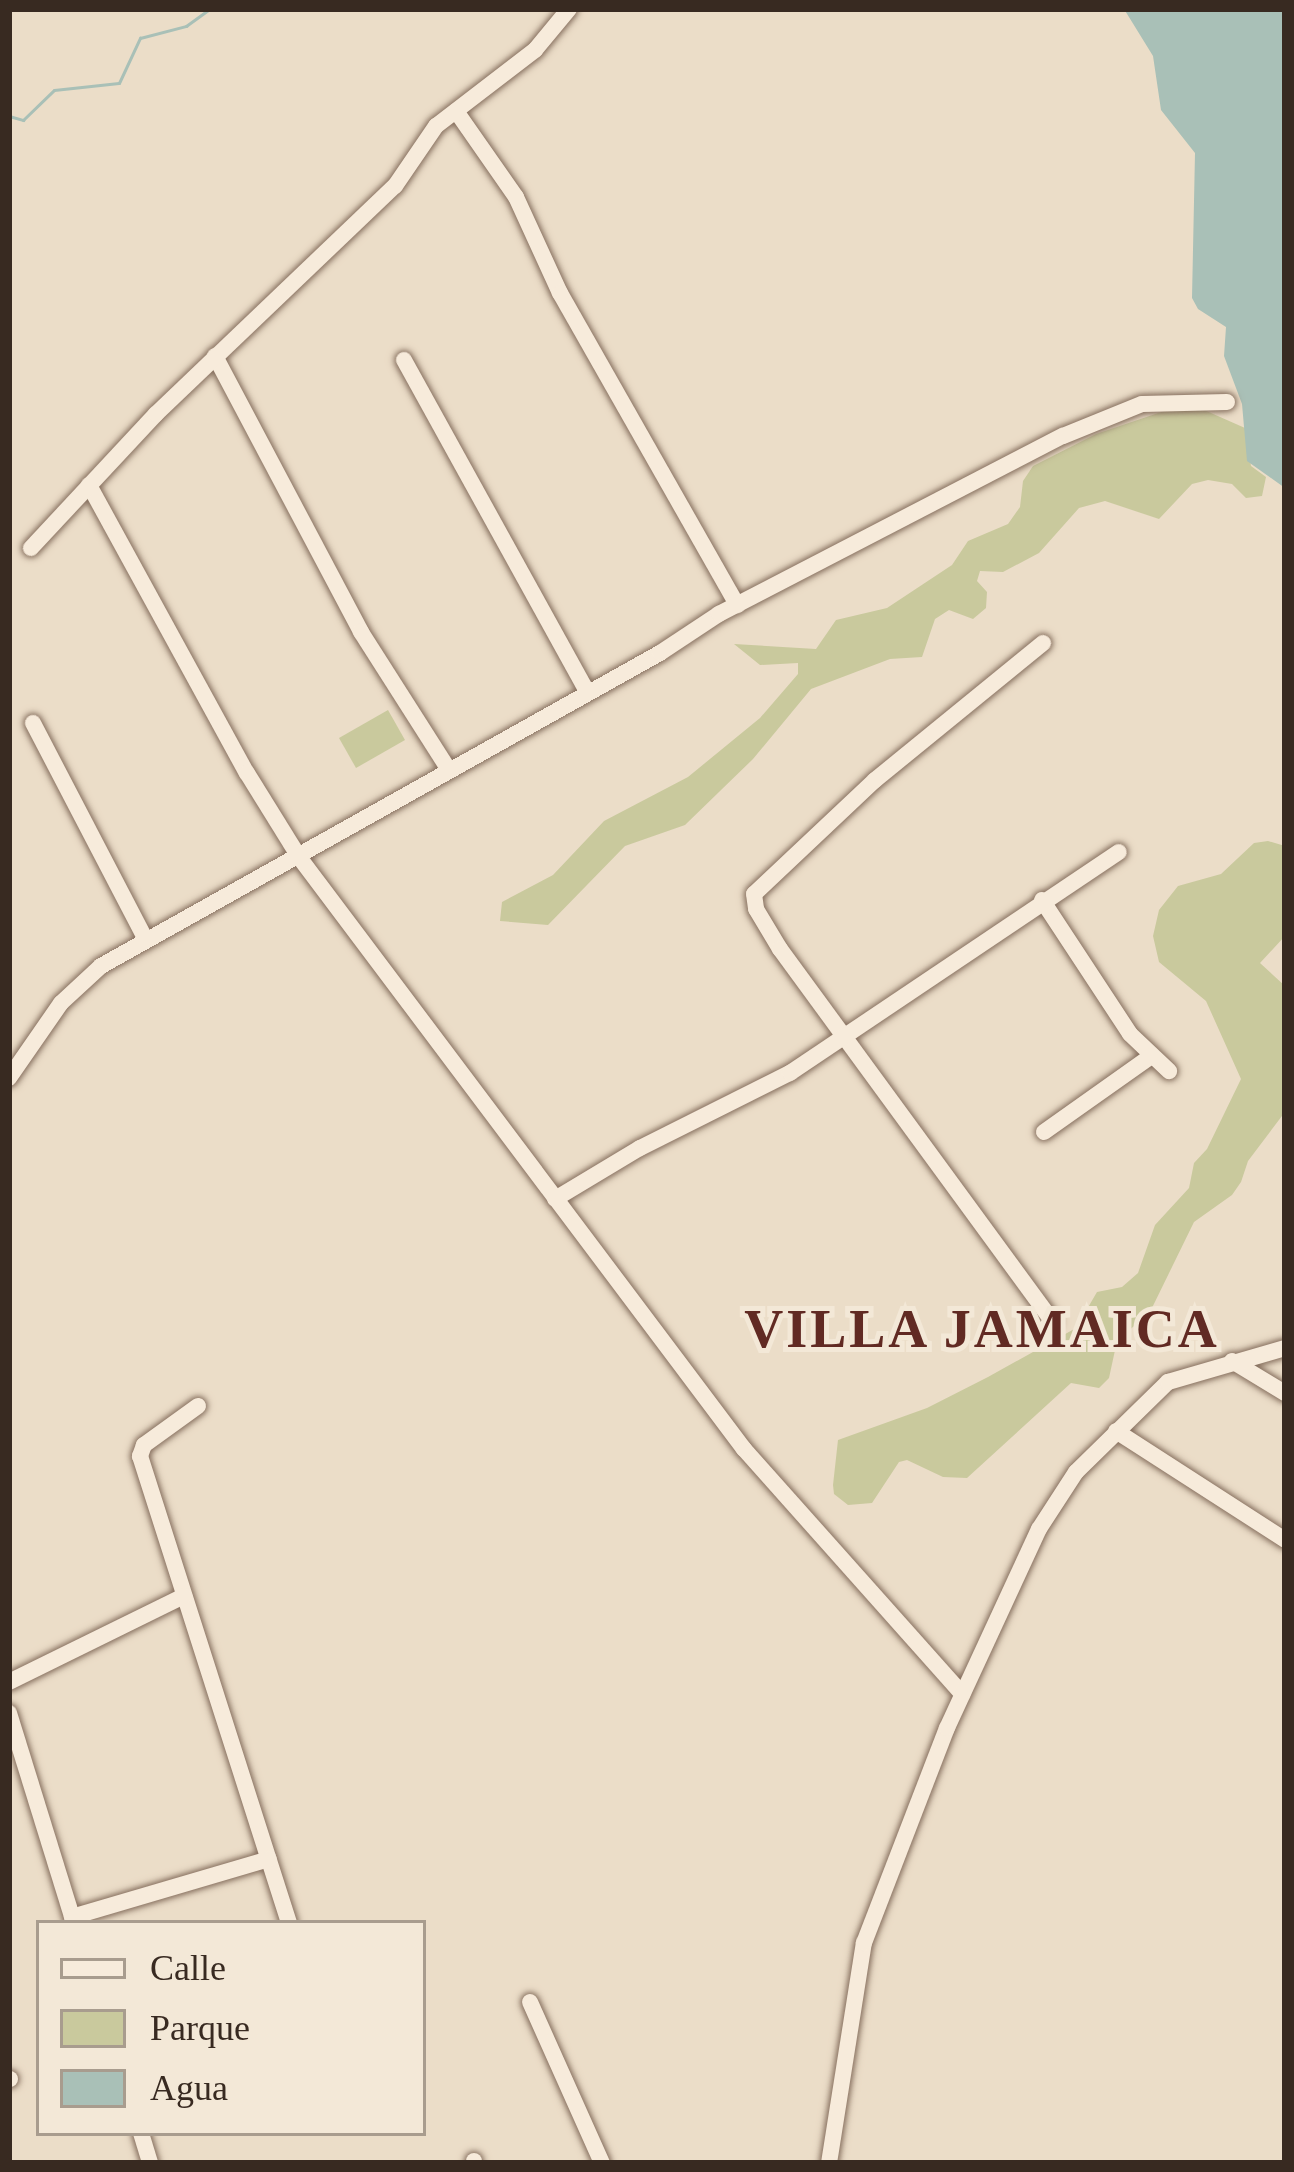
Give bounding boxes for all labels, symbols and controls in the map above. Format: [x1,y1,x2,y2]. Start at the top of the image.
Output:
district label: VILLA JAMAICA [743,1297,1221,1361]
legend [36,1920,426,2136]
text: Calle [150,1948,226,1988]
text: Parque [150,2008,250,2048]
text: Agua [150,2068,228,2108]

